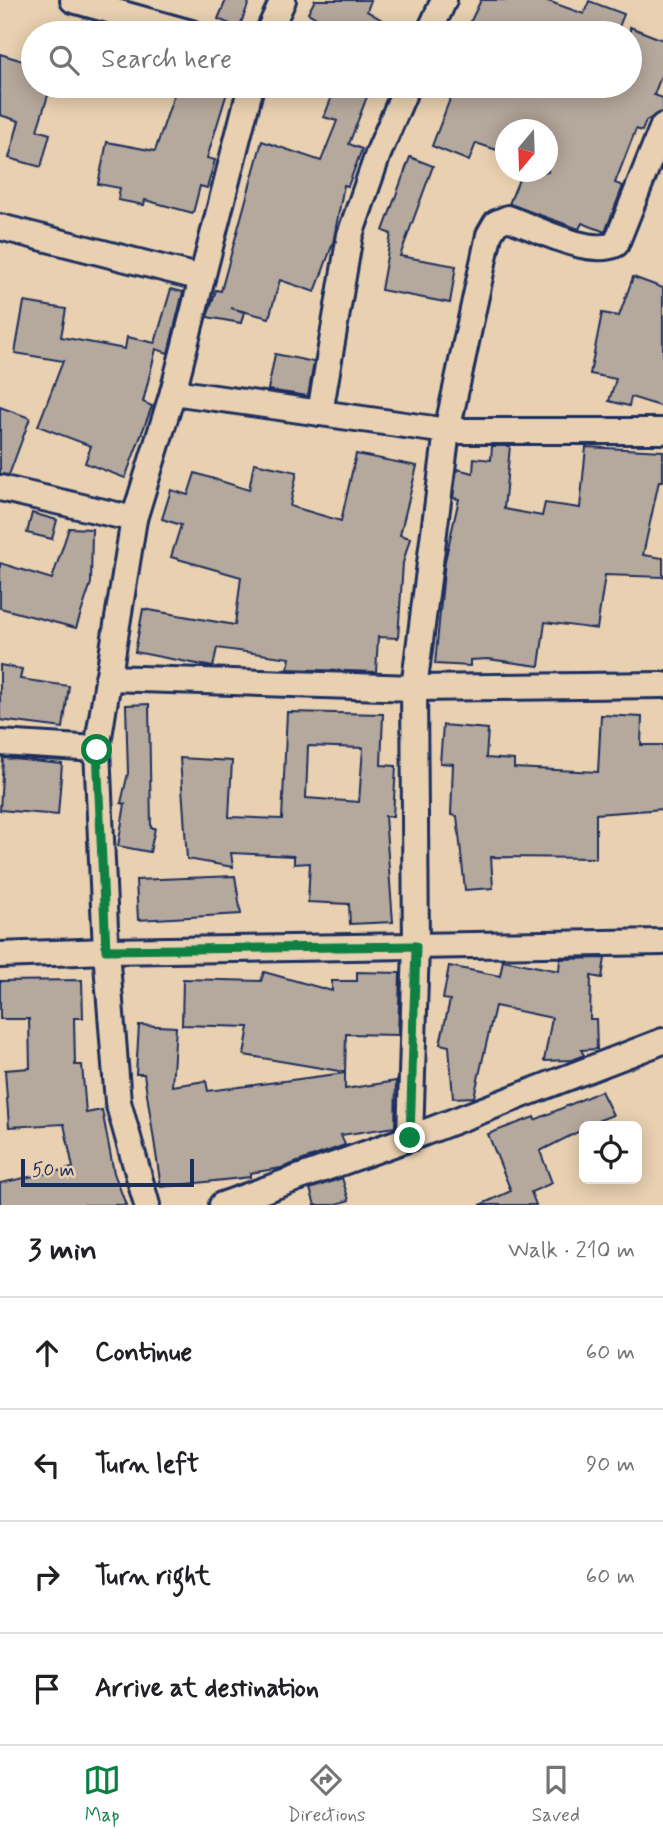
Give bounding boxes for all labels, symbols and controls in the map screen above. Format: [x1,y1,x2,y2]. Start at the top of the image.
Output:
search box [21,21,642,98]
icon: search [45,41,83,79]
text: Search here [101,43,232,77]
north arrow [495,119,558,182]
route start [81,734,112,765]
map controls [579,1121,642,1184]
button: locate [579,1121,642,1184]
route end [394,1122,425,1153]
scale bar [21,1156,194,1188]
text: 50 m [32,1158,75,1183]
text: 3 min [28,1231,97,1270]
text: Walk · 210 m [508,1236,635,1266]
icon: ahead [28,1334,66,1372]
text: Continue [95,1336,192,1370]
text: 60 m [586,1338,635,1368]
icon: left [28,1446,66,1484]
text: Turn left [95,1448,199,1482]
text: 90 m [586,1450,635,1480]
icon: right [28,1558,66,1596]
text: Turn right [95,1560,211,1594]
text: 60 m [586,1562,635,1592]
icon: arrive [28,1670,66,1708]
text: Arrive at destination [95,1672,319,1706]
tab: Map [83,1761,121,1828]
tab: Directions [287,1761,366,1828]
tab: Saved [532,1761,580,1828]

